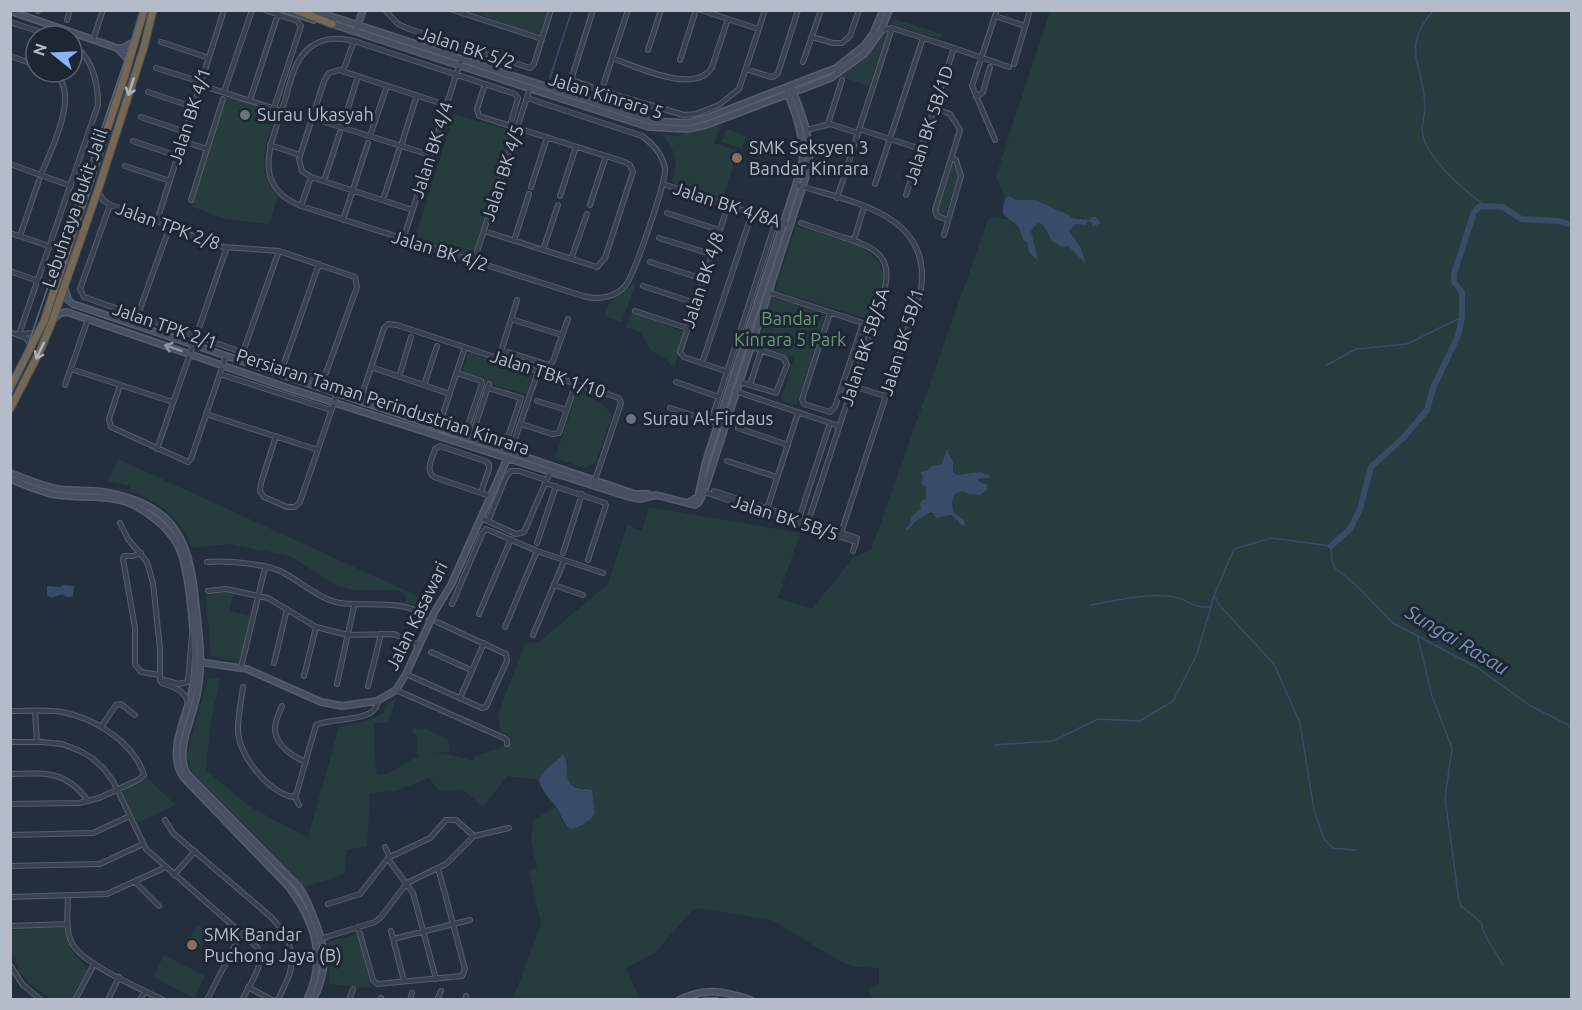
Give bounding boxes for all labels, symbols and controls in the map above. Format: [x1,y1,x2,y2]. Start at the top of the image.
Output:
street label: Jalan BK 5/2 [417,22,518,72]
north arrow [24,24,84,84]
text: N [29,41,50,58]
street label: Jalan BK 5B/1D [899,63,957,187]
street label: Jalan BK 4/1 [164,65,214,166]
street label: Jalan Kinrara 5 [547,68,666,122]
one-way arrow [125,77,136,96]
street label: Jalan BK 4/4 [406,99,456,200]
place label: Surau Ukasyah [257,104,374,124]
marker: Surau Ukasyah [238,108,252,122]
street label: Jalan BK 4/5 [477,122,527,223]
street label: Lebuhraya Bukit Jalil [37,125,111,290]
place label: SMK Seksyen 3 Bandar Kinrara [749,137,869,178]
marker: SMK Seksyen 3 Bandar Kinrara [730,151,744,165]
street label: Jalan BK 4/8A [671,177,784,231]
street label: Jalan TPK 2/8 [114,197,223,253]
street label: Jalan BK 4/2 [390,226,491,274]
street label: Jalan BK 4/8 [677,229,727,330]
street label: Jalan BK 5B/5A [836,285,893,408]
street label: Jalan BK 5B/1 [875,286,927,398]
street label: Jalan TPK 2/1 [110,298,220,352]
park label: Bandar Kinrara 5 Park [734,308,846,349]
one-way arrow [33,341,45,359]
one-way arrow [164,342,183,353]
street label: Persiaran Taman Perindustrian Kinrara [234,344,533,458]
street label: Jalan TBK 1/10 [488,345,609,401]
place label: Surau Al-Firdaus [643,408,773,428]
marker: Surau Al-Firdaus [624,412,638,426]
street label: Jalan BK 5B/5 [729,490,841,544]
street label: Jalan Kasawari [381,558,451,673]
water label: Sungai Rasau [1401,599,1513,679]
place label: SMK Bandar Puchong Jaya (B) [204,924,342,966]
marker: SMK Bandar Puchong Jaya (B) [185,938,199,952]

